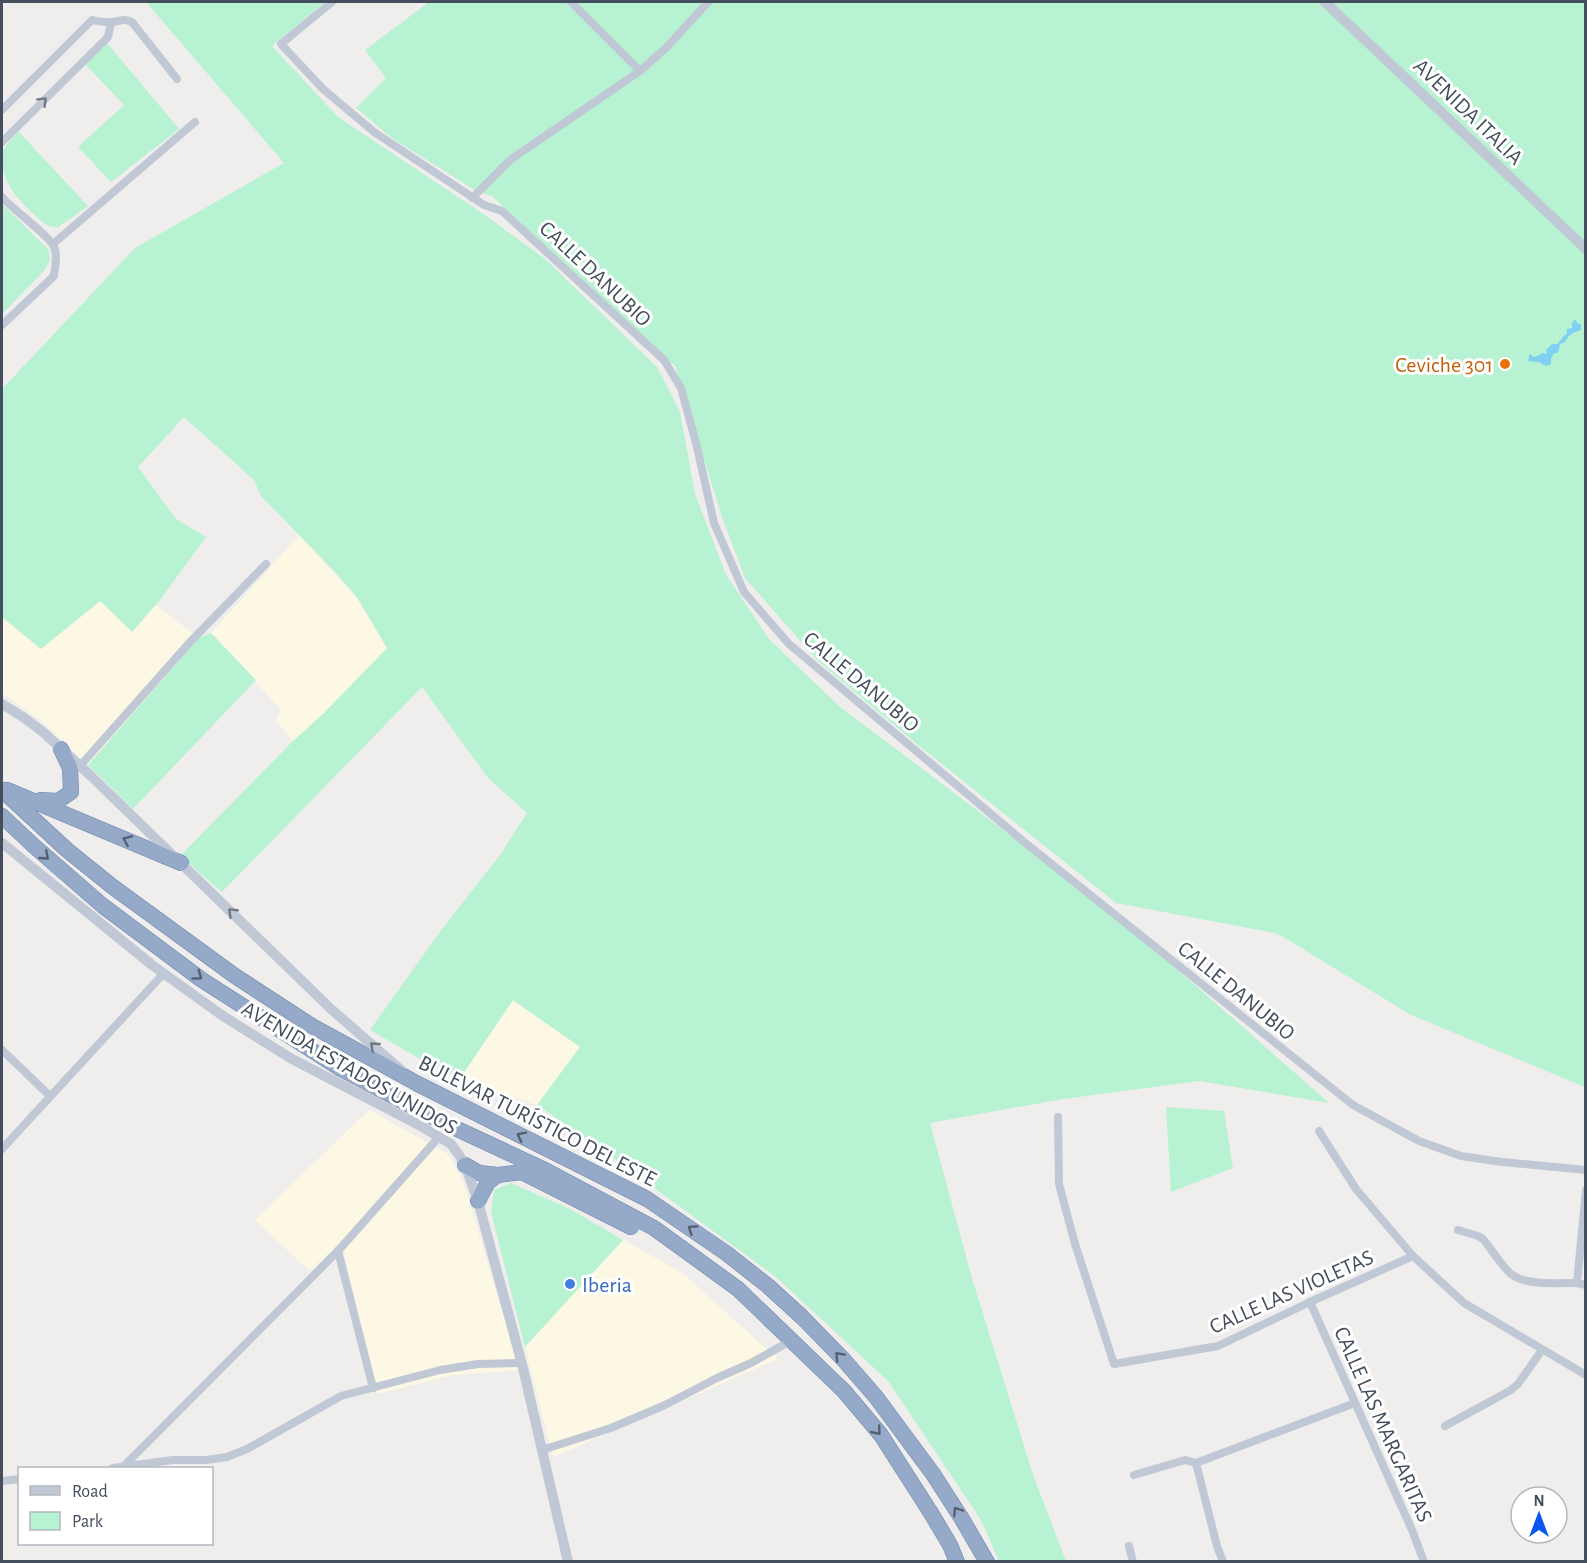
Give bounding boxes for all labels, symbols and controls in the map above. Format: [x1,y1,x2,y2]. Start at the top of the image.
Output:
street label: AVENIDA ITALIA [1410,54,1527,169]
one-way arrow [36,98,47,109]
street label: CALLE DANUBIO [535,217,655,331]
place label: Ceviche 301 [1395,354,1493,376]
marker: Ceviche 301 [1498,357,1512,371]
street label: CALLE DANUBIO [799,627,923,736]
one-way arrow [123,835,134,847]
one-way arrow [38,849,49,860]
one-way arrow [229,908,239,919]
street label: CALLE DANUBIO [1174,937,1299,1044]
one-way arrow [191,969,202,980]
street label: AVENIDA ESTADOS UNIDOS [238,997,461,1139]
one-way arrow [370,1042,381,1053]
street label: BULEVAR TURÍSTICO DEL ESTE [415,1050,661,1191]
one-way arrow [517,1131,528,1143]
one-way arrow [688,1225,699,1236]
street label: CALLE LAS VIOLETAS [1206,1246,1377,1338]
place label: Iberia [582,1274,632,1296]
marker: Iberia [563,1277,577,1291]
street label: CALLE LAS MARGARITAS [1330,1324,1436,1525]
one-way arrow [836,1352,847,1363]
one-way arrow [870,1424,881,1435]
legend [18,1467,213,1545]
text: Road [72,1483,108,1501]
north arrow [1509,1485,1569,1545]
text: N [1533,1493,1545,1509]
one-way arrow [953,1507,964,1518]
text: Park [72,1513,104,1531]

